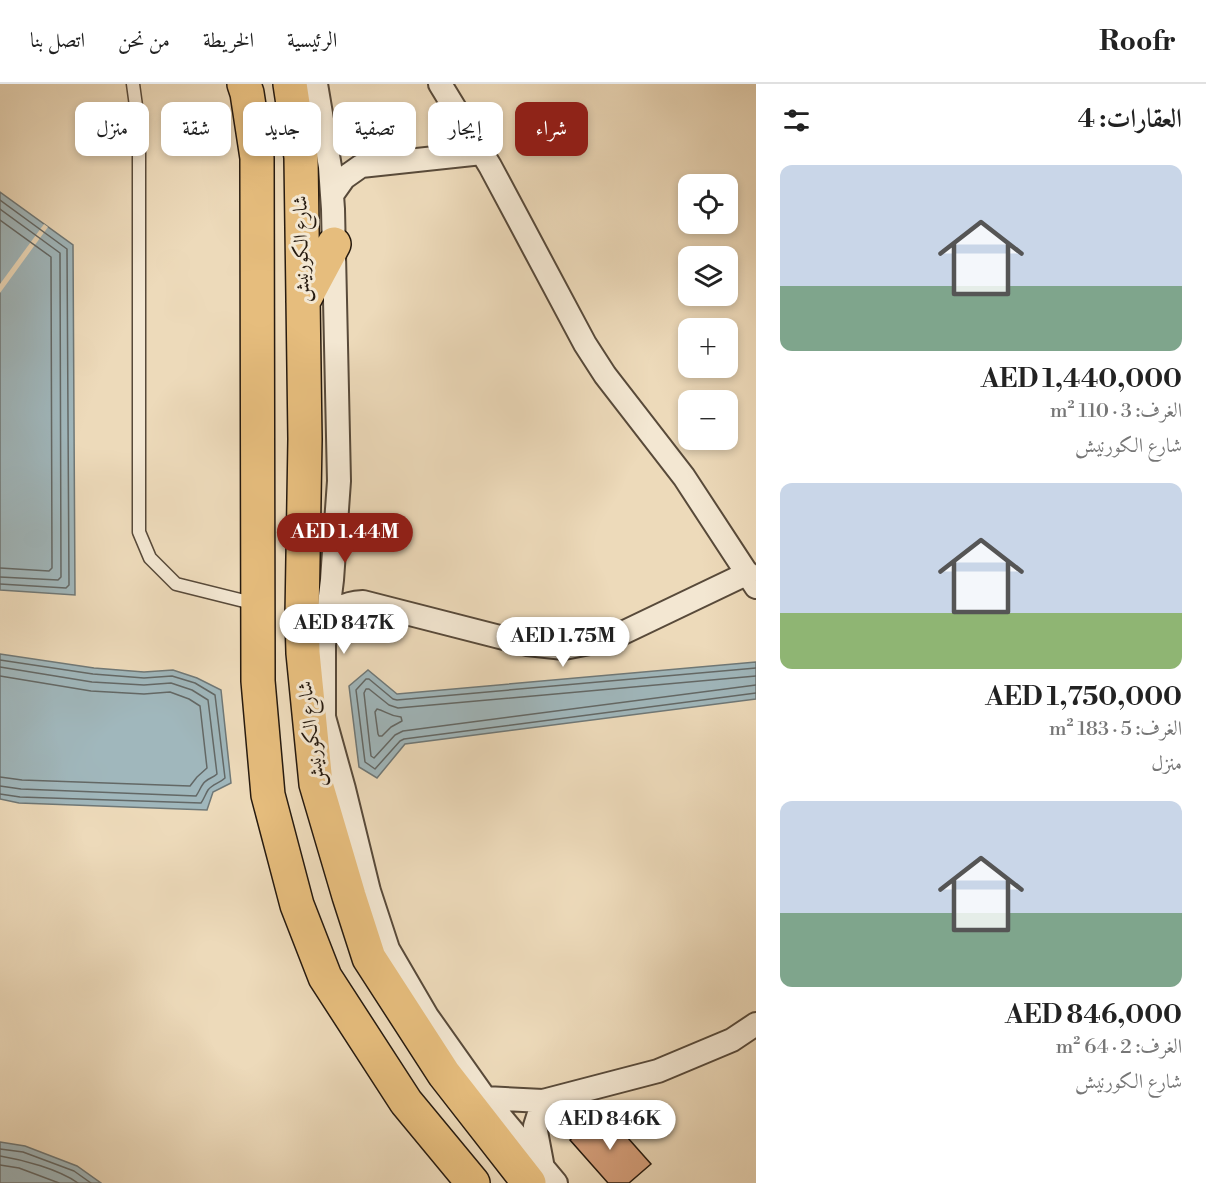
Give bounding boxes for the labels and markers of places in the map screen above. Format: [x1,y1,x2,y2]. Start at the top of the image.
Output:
pin: AED 1.44M [276,513,414,564]
pin: AED 847K [282,604,406,655]
pin: AED 1.75M [494,617,632,668]
pin: AED 846K [548,1100,672,1151]

